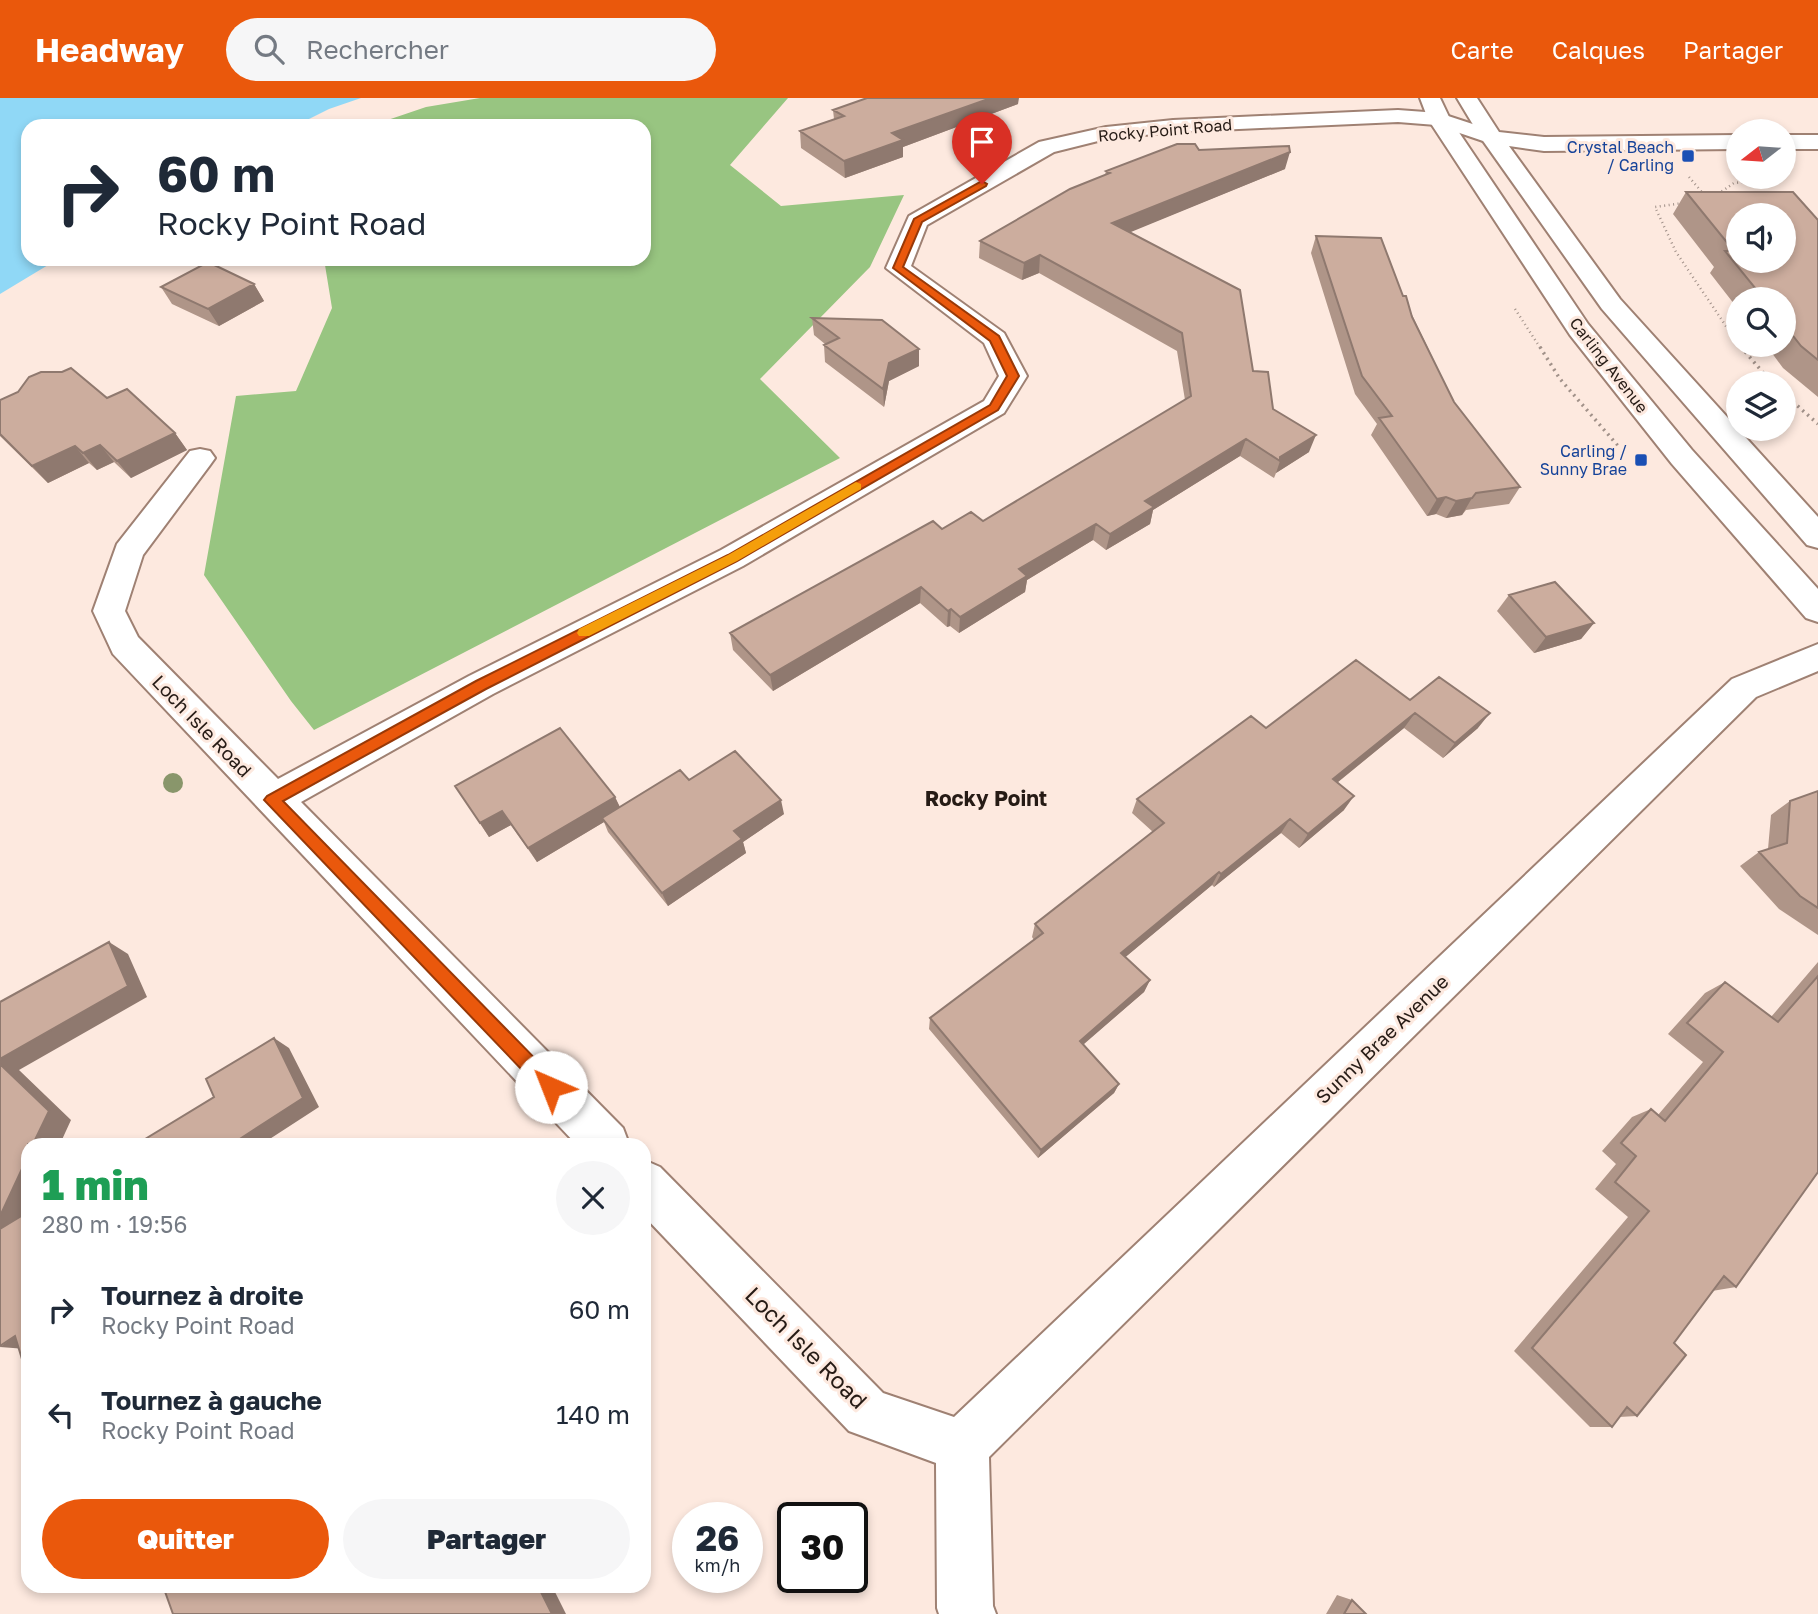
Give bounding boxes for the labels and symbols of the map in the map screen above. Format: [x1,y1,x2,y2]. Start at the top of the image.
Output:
pin [952,112,1012,184]
street label: Rocky Point Road [1097,114,1233,146]
north arrow [1726,119,1796,189]
place label: Crystal Beach / Carling [1567,137,1674,175]
marker: Crystal Beach / Carling [1680,148,1696,164]
street label: Carling Avenue [1565,313,1653,417]
place label: Carling / Sunny Brae [1540,441,1627,479]
marker: Carling / Sunny Brae [1633,452,1649,468]
street label: Loch Isle Road [148,670,257,782]
district label: Rocky Point [925,785,1047,811]
street label: Sunny Brae Avenue [1311,969,1453,1108]
position arrow [514,1050,588,1124]
street label: Loch Isle Road [740,1280,874,1414]
speed limit sign: 30 [777,1502,868,1593]

